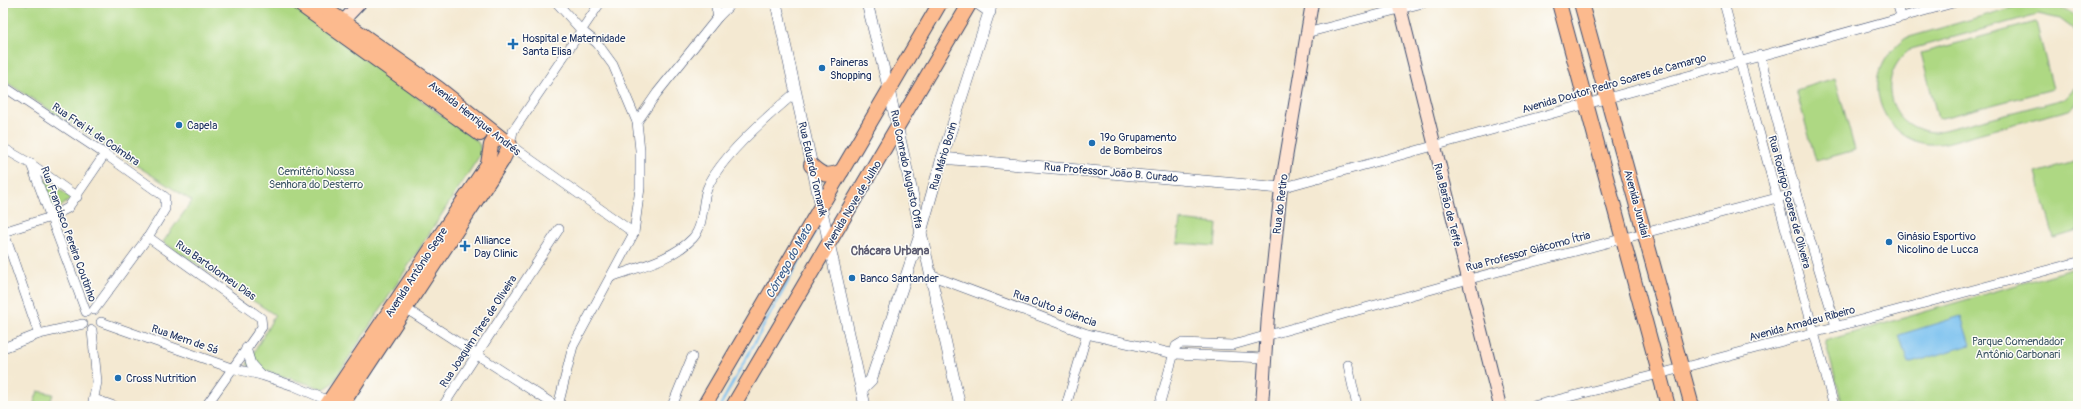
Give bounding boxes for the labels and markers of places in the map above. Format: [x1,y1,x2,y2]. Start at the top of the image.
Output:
place label: Hospital e Maternidade Santa Elisa [522,32,626,58]
marker: Hospital e Maternidade Santa Elisa [507,38,519,50]
place label: Paineras Shopping [830,56,872,82]
marker: Paineras Shopping [817,63,827,73]
place label: Capela [187,119,217,132]
marker: Capela [174,120,184,130]
place label: 19º Grupamento de Bombeiros [1100,131,1177,157]
marker: 19º Grupamento de Bombeiros [1087,138,1097,148]
place label: Ginásio Esportivo Nicolino de Lucca [1897,230,1978,256]
place label: Alliance Day Clinic [474,234,519,260]
marker: Ginásio Esportivo Nicolino de Lucca [1884,237,1894,247]
marker: Alliance Day Clinic [459,240,471,252]
place label: Banco Santander [860,272,939,285]
marker: Banco Santander [847,273,857,283]
place label: Cross Nutrition [126,372,196,385]
marker: Cross Nutrition [113,373,123,383]

